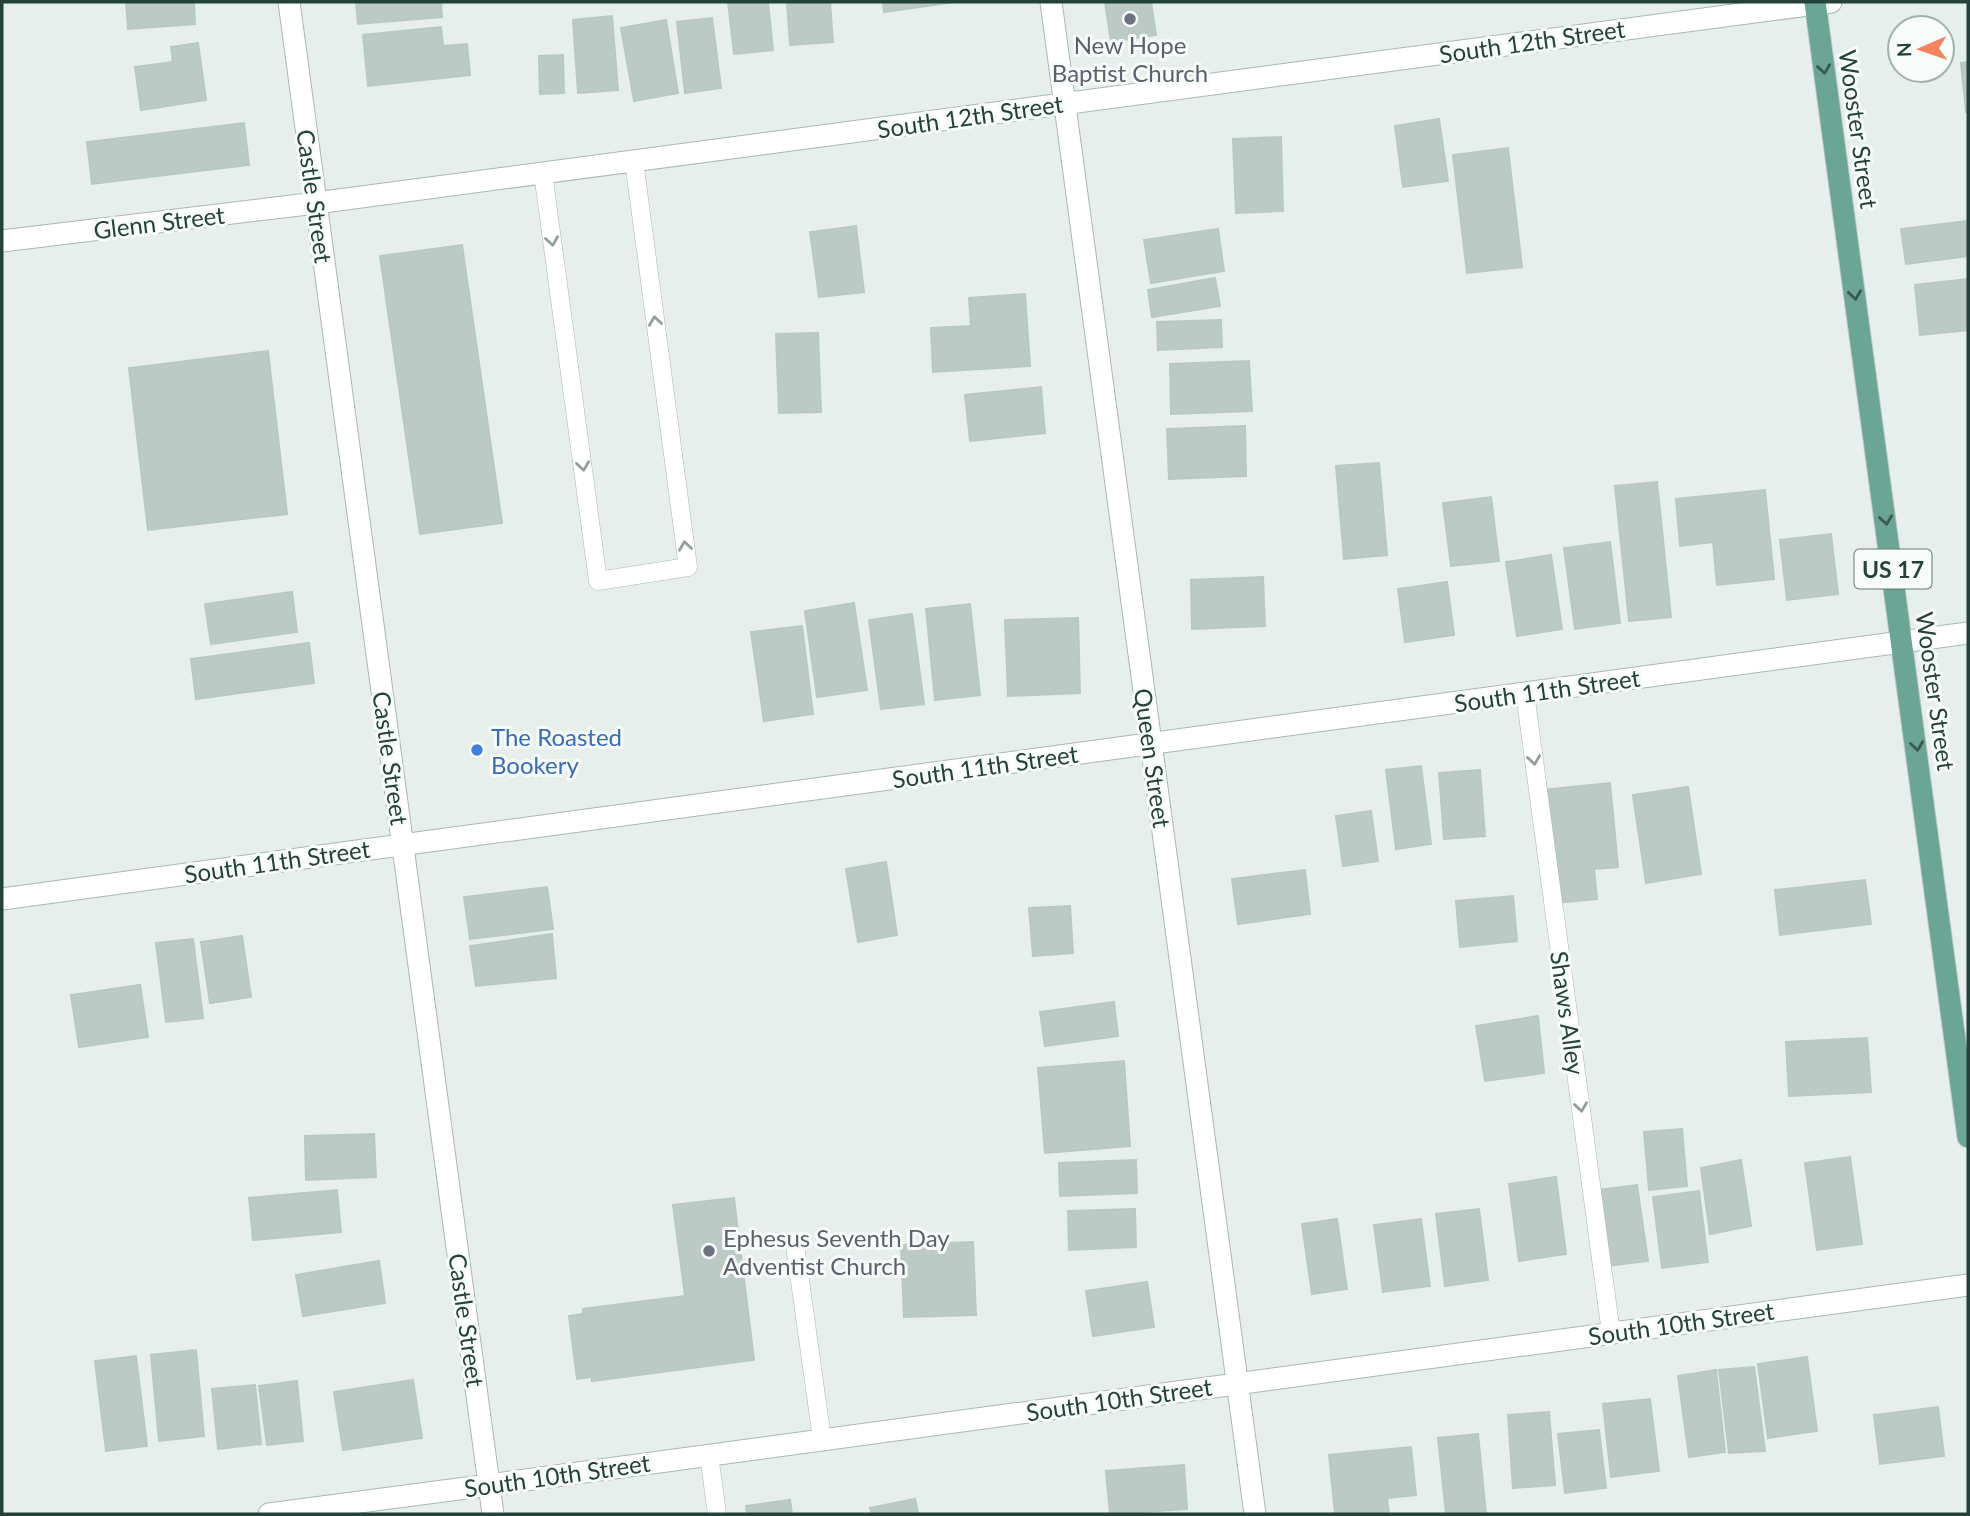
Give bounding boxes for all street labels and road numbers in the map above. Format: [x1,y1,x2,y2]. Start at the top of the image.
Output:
street label: South 12th Street [1437,14,1627,68]
street label: Wooster Street [1834,48,1885,211]
street label: South 12th Street [875,89,1065,143]
street label: Castle Street [291,127,339,265]
street label: Glenn Street [92,200,227,244]
road number: US 17 [1854,550,1932,589]
street label: Wooster Street [1911,610,1962,773]
street label: South 11th Street [1452,663,1642,717]
street label: Queen Street [1129,686,1177,830]
street label: Castle Street [367,689,415,827]
street label: South 11th Street [890,739,1080,793]
street label: South 11th Street [182,834,372,888]
street label: Shaws Alley [1545,949,1591,1077]
street label: Castle Street [443,1251,491,1389]
street label: South 10th Street [1586,1296,1776,1350]
street label: South 10th Street [1024,1372,1214,1426]
street label: South 10th Street [462,1448,652,1502]

